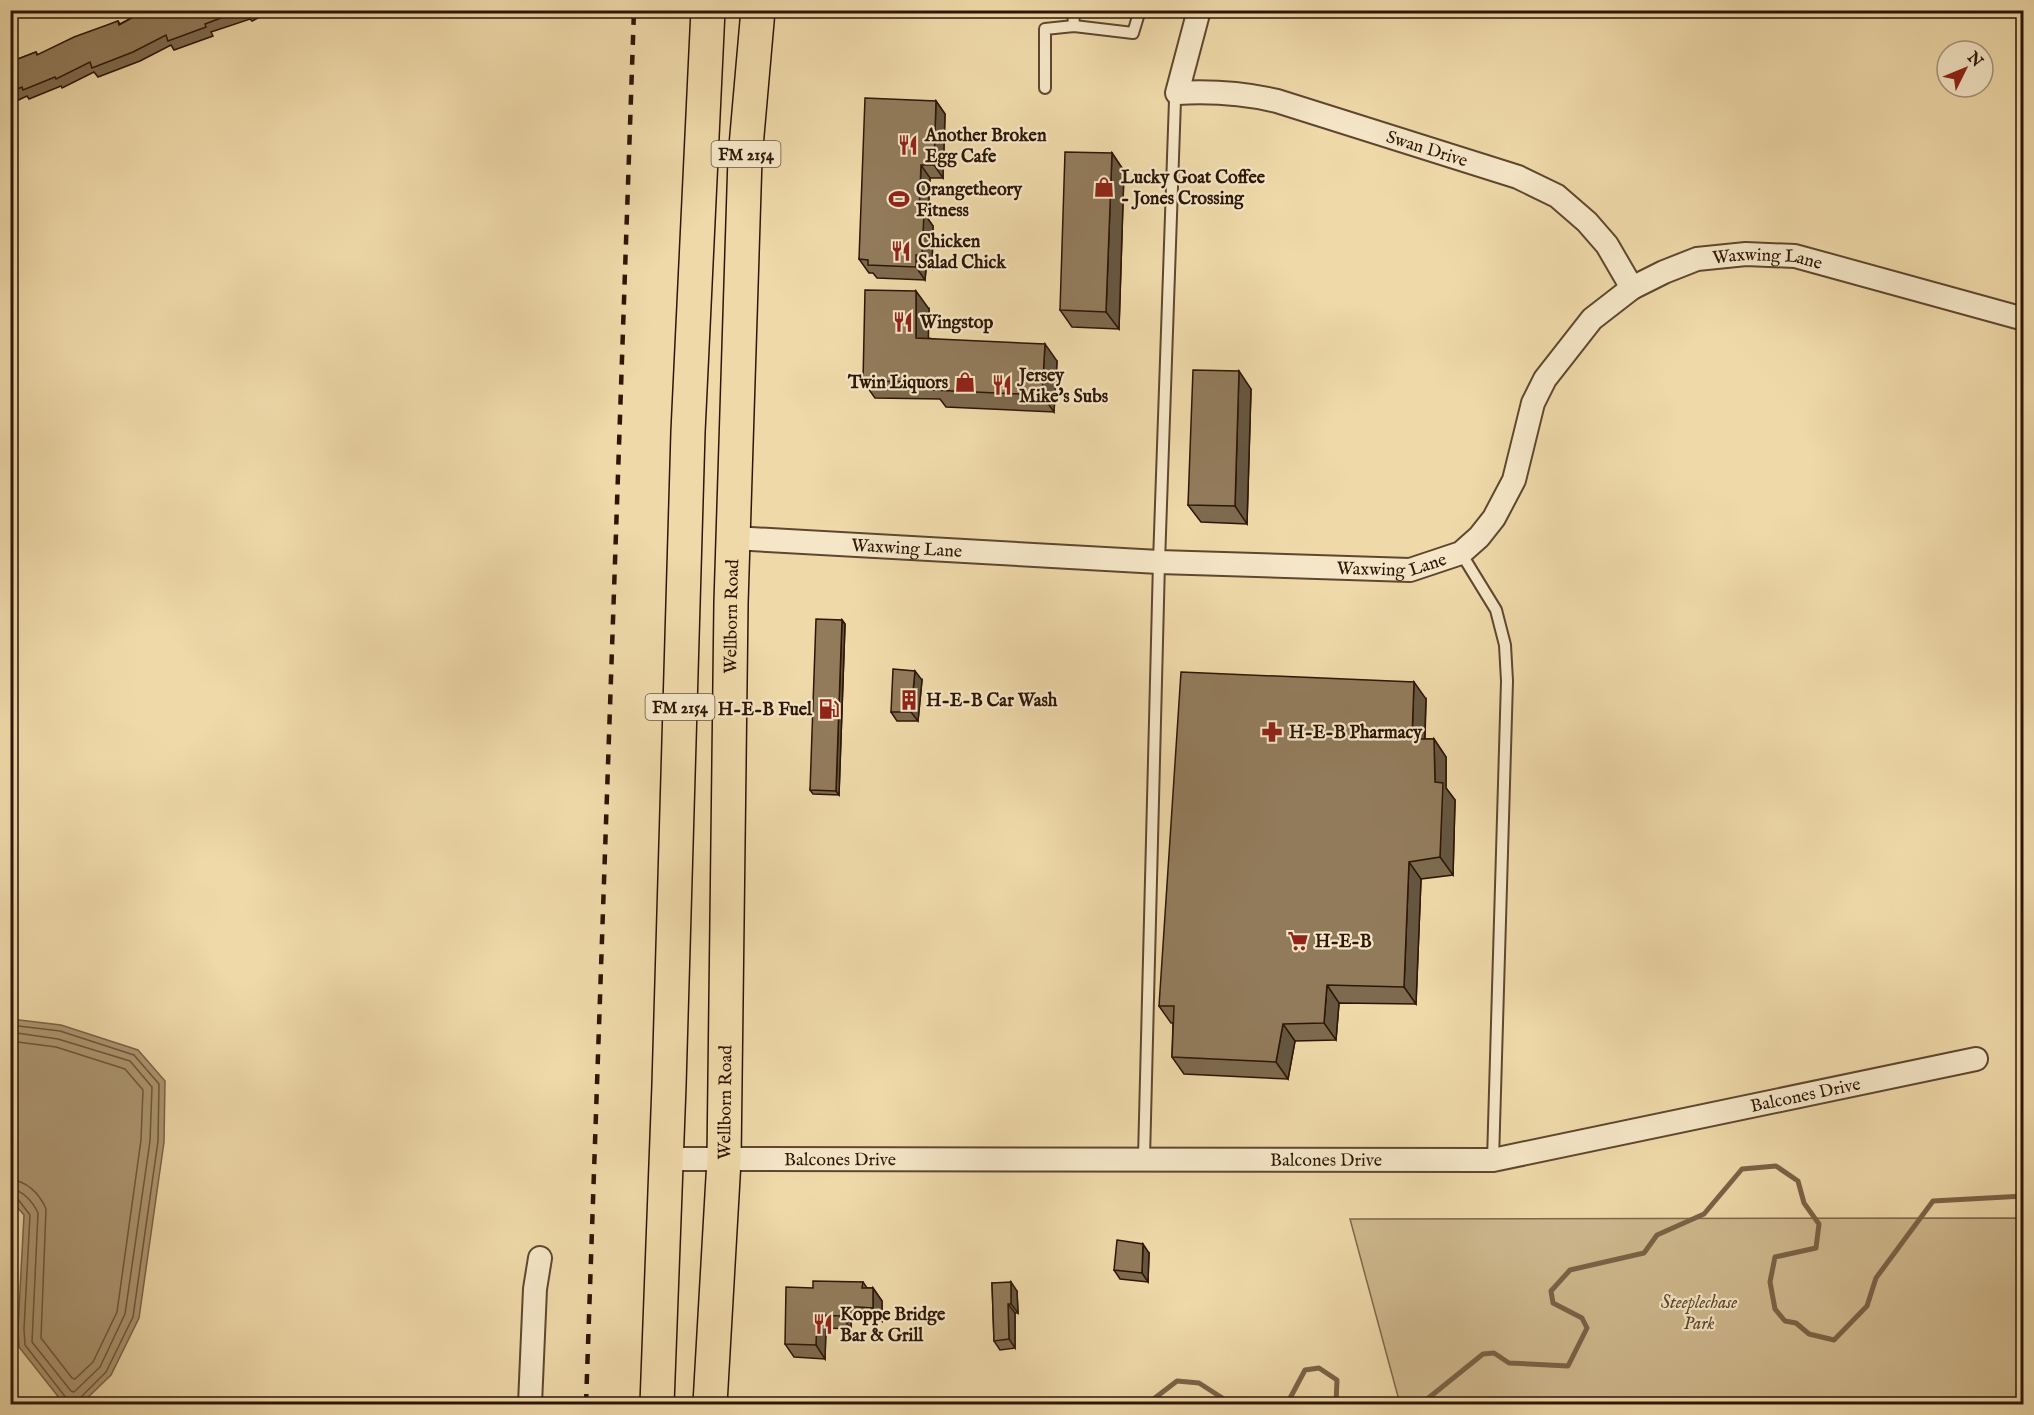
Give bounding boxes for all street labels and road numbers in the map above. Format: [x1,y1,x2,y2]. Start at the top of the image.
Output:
street label: Swan Drive [1383,126,1470,173]
road number: FM 2154 [712,141,780,167]
street label: Waxwing Lane [1711,244,1825,276]
street label: Waxwing Lane [851,535,963,564]
street label: Waxwing Lane [1336,549,1450,583]
street label: Wellborn Road [720,558,745,674]
road number: FM 2154 [646,694,714,720]
street label: Wellborn Road [714,1045,738,1160]
street label: Balcones Drive [1748,1073,1863,1119]
street label: Balcones Drive [784,1149,896,1172]
street label: Balcones Drive [1270,1150,1382,1173]

